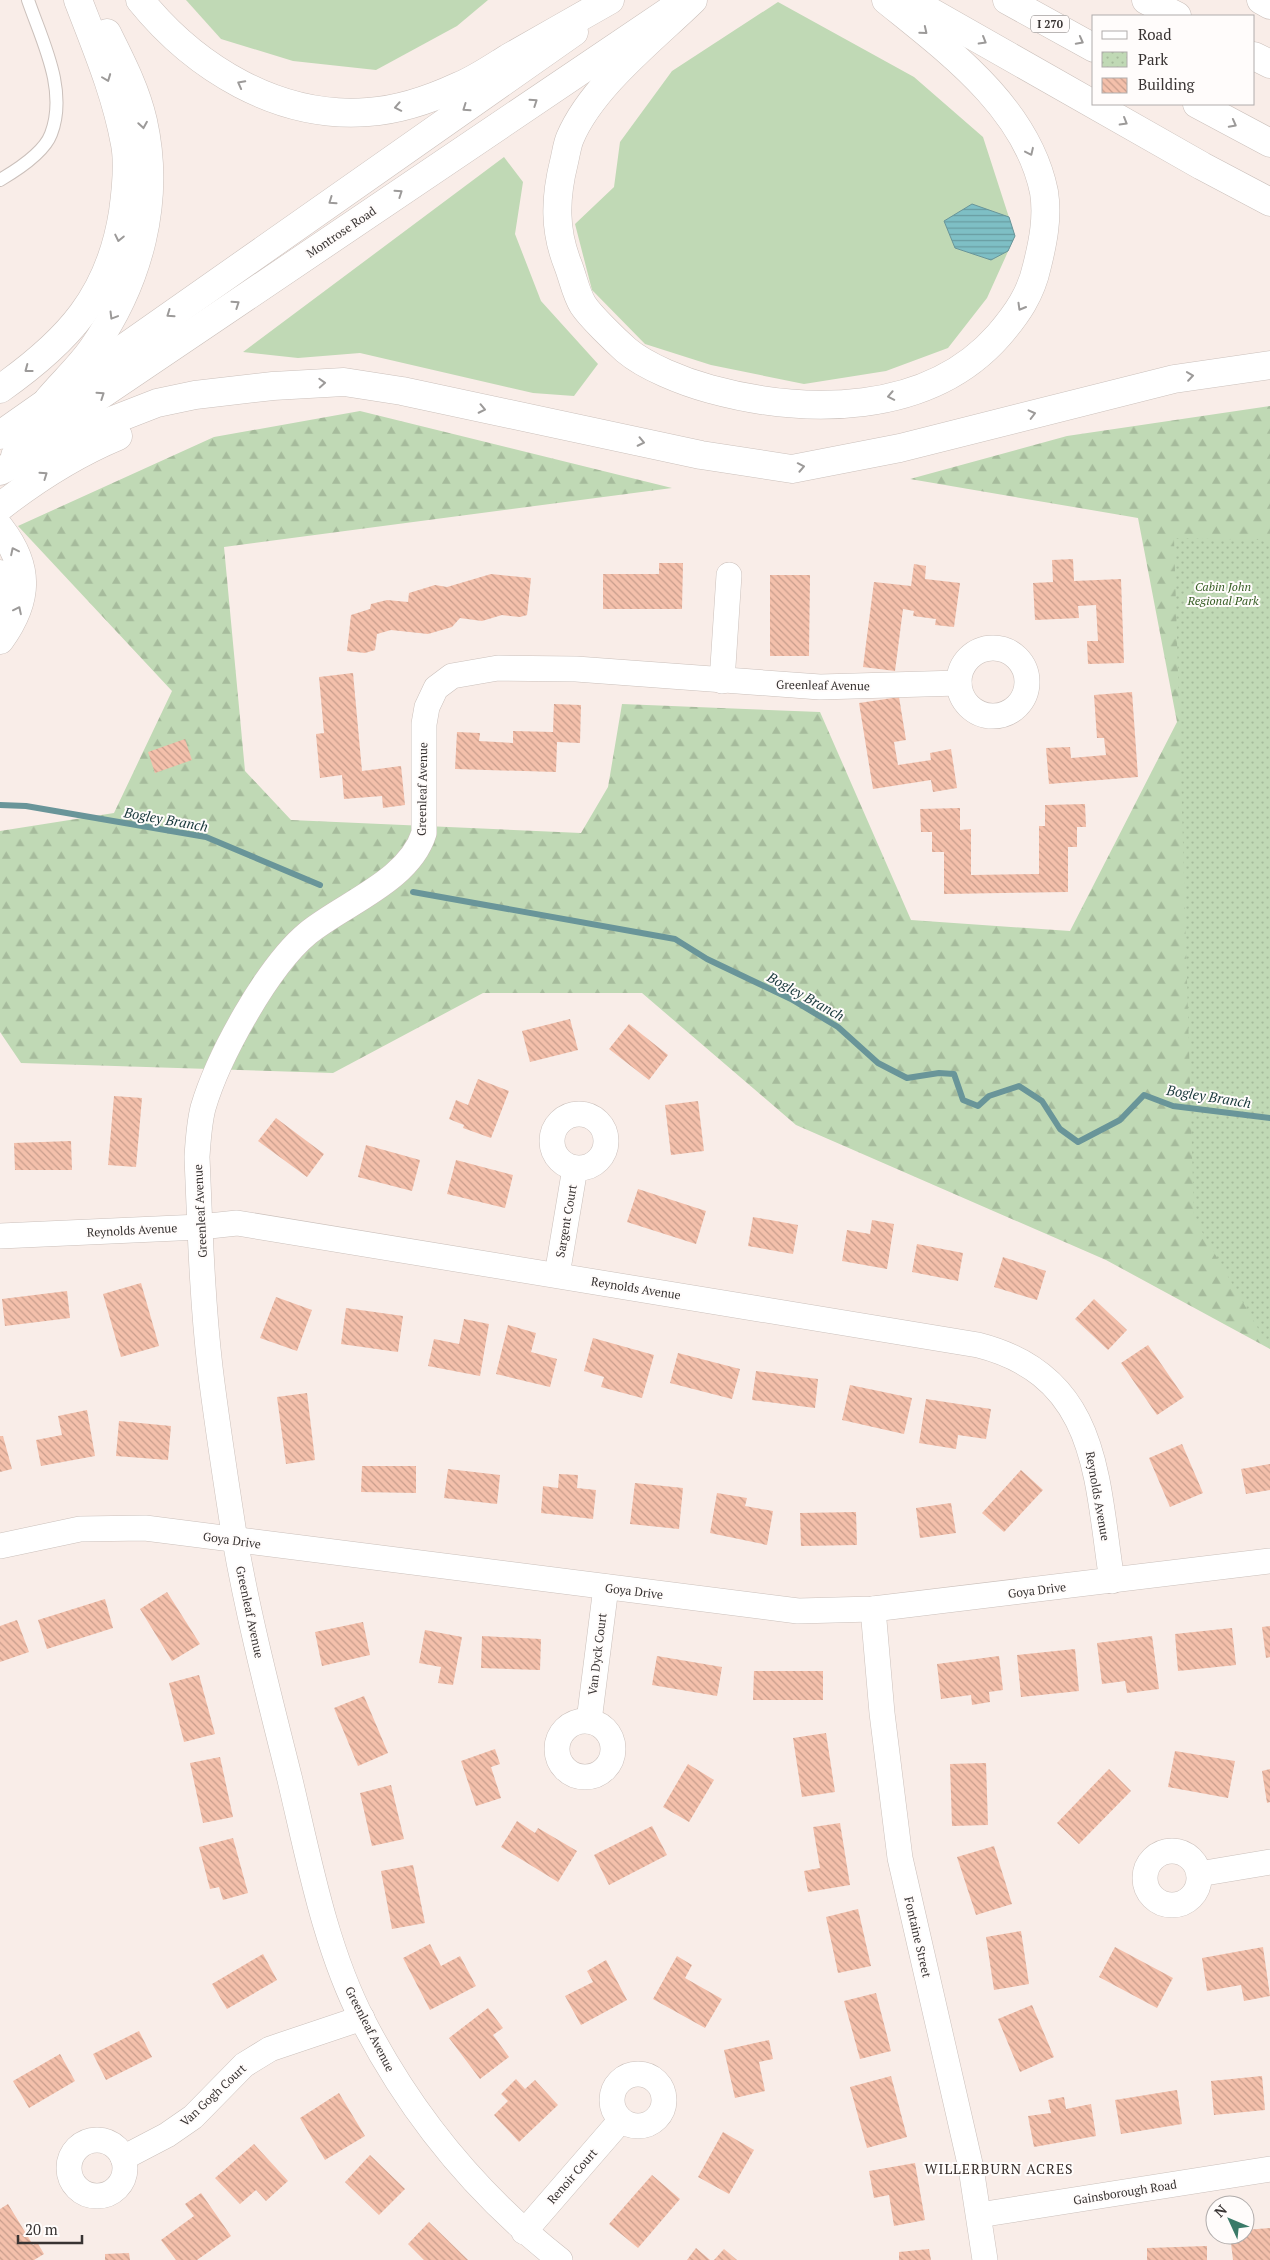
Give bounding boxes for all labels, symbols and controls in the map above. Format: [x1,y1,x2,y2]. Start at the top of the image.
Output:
road number: I 270 [1031,15,1069,32]
legend [1092,15,1255,105]
text: Road [1138,24,1171,44]
one-way arrow [918,25,927,34]
one-way arrow [978,35,987,45]
one-way arrow [1075,35,1084,45]
text: Park [1138,49,1168,69]
one-way arrow [102,74,112,82]
text: Building [1138,74,1196,94]
one-way arrow [237,80,246,90]
one-way arrow [528,99,538,108]
one-way arrow [393,101,402,111]
one-way arrow [462,102,471,111]
one-way arrow [1119,116,1128,126]
one-way arrow [1228,117,1237,127]
one-way arrow [138,121,148,130]
one-way arrow [1024,147,1034,156]
one-way arrow [394,190,403,199]
one-way arrow [329,195,338,204]
street label: Montrose Road [303,203,379,261]
one-way arrow [114,233,124,242]
one-way arrow [230,300,239,310]
one-way arrow [1017,302,1027,311]
one-way arrow [167,308,176,317]
one-way arrow [110,311,120,320]
one-way arrow [25,363,34,371]
one-way arrow [1186,372,1195,382]
one-way arrow [318,378,326,389]
one-way arrow [96,391,105,401]
one-way arrow [886,391,895,401]
one-way arrow [477,403,486,413]
one-way arrow [1028,409,1036,419]
one-way arrow [636,437,645,447]
one-way arrow [796,462,805,472]
one-way arrow [38,472,48,481]
one-way arrow [10,547,20,556]
park label: Cabin John Regional Park [1186,579,1259,608]
one-way arrow [11,606,22,615]
street label: Greenleaf Avenue [776,677,870,693]
street label: Greenleaf Avenue [414,742,430,836]
water label: Bogley Branch [121,802,210,836]
water label: Bogley Branch [763,967,848,1025]
water label: Bogley Branch [1164,1080,1253,1112]
street label: Greenleaf Avenue [190,1164,210,1258]
street label: Sargent Court [552,1183,580,1259]
street label: Reynolds Avenue [86,1220,178,1240]
street label: Reynolds Avenue [590,1274,682,1302]
street label: Reynolds Avenue [1083,1450,1113,1542]
street label: Goya Drive [202,1529,262,1551]
street label: Greenleaf Avenue [233,1565,267,1659]
street label: Goya Drive [1007,1579,1067,1601]
street label: Goya Drive [604,1580,664,1602]
street label: Van Dyck Court [585,1612,610,1696]
street label: Fontaine Street [901,1895,935,1979]
street label: Greenleaf Avenue [342,1984,398,2074]
street label: Van Gogh Court [177,2060,249,2129]
street label: Renoir Court [544,2145,600,2207]
district label: WILLERBURN ACRES [924,2159,1074,2178]
street label: Gainsborough Road [1072,2176,1178,2208]
north arrow [1205,2195,1255,2245]
text: N [1210,2200,1231,2221]
scale bar [18,2212,81,2244]
text: 20 m [25,2219,58,2239]

